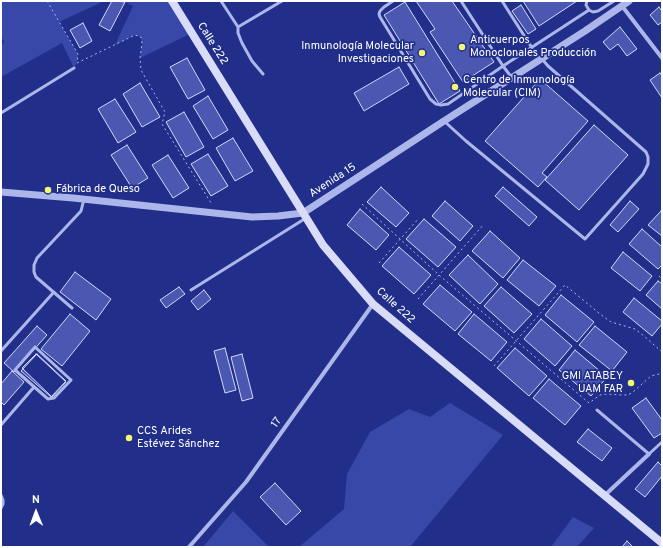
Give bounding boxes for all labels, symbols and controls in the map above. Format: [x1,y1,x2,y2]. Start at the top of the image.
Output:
street label: Calle 222 [194,20,230,68]
place label: Anticuerpos Monoclonales Producción [470,34,596,60]
place label: Inmunología Molecular Investigaciones [301,40,414,66]
marker: Anticuerpos Monoclonales Producción [457,42,467,52]
marker: Inmunología Molecular Investigaciones [417,48,427,58]
place label: Centro de Inmunología Molecular (CIM) [463,74,575,100]
marker: Centro de Inmunología Molecular (CIM) [450,82,460,92]
street label: Avenida 15 [307,161,359,201]
place label: Fábrica de Queso [56,183,140,197]
marker: Fábrica de Queso [43,185,53,195]
street label: Calle 222 [373,285,417,327]
place label: GMI ATABEY UAM FAR [562,370,623,396]
marker: GMI ATABEY UAM FAR [626,378,636,388]
street label: 17 [269,415,285,431]
place label: CCS Arides Estévez Sánchez [137,425,220,451]
marker: CCS Arides Estévez Sánchez [124,433,134,443]
north arrow [16,492,56,532]
text: N [32,493,40,507]

